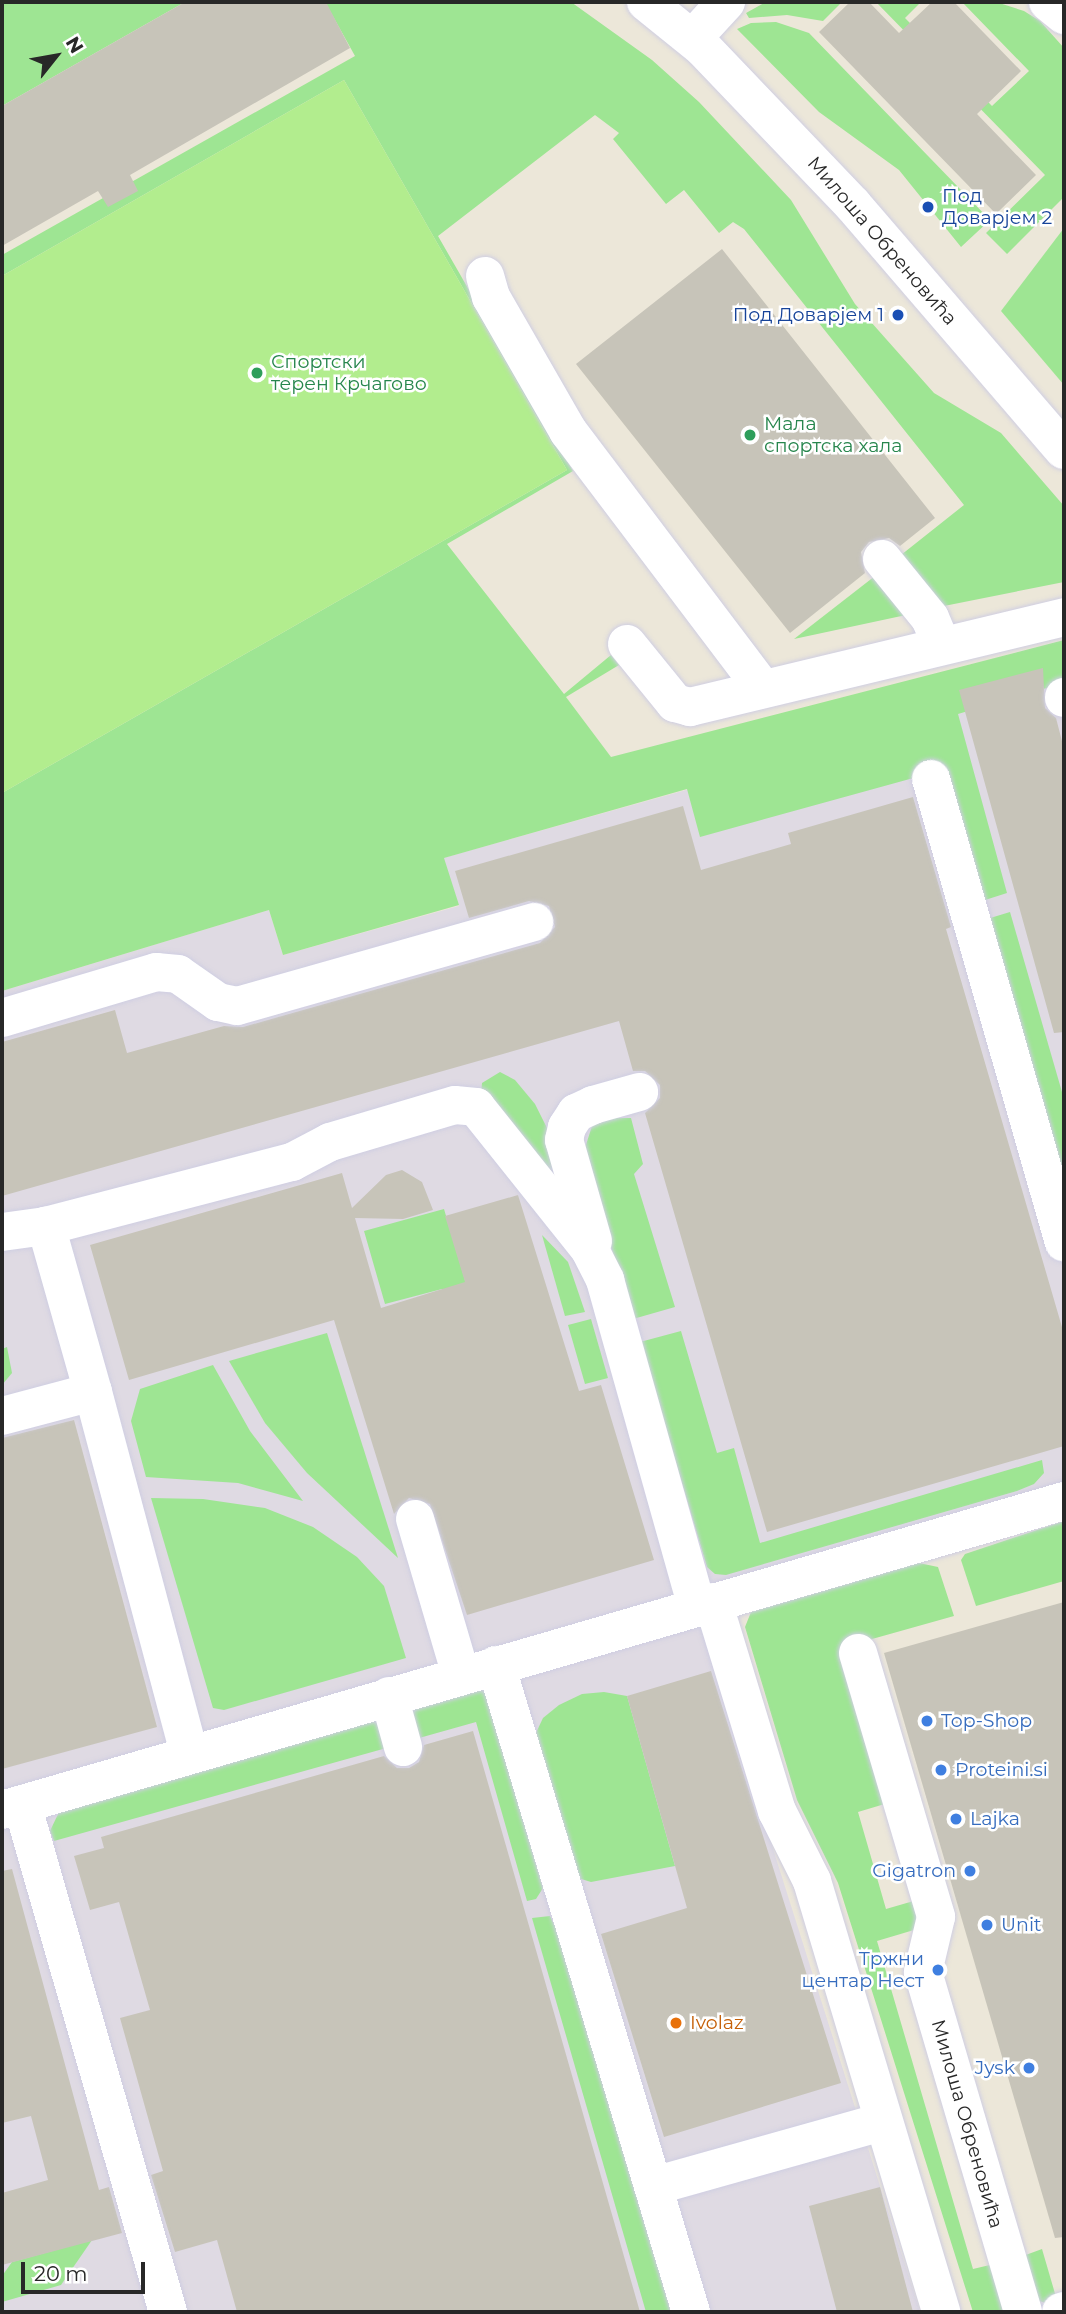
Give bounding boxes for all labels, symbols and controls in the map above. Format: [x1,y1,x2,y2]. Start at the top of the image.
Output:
north arrow [21,21,91,91]
text: N [61,32,88,57]
street label: Милоша Обреновића [803,152,961,330]
place label: Под Доварјем 2 [942,185,1052,229]
marker: Под Доварјем 2 [920,199,936,215]
place label: Под Доварјем 1 [733,304,884,326]
marker: Под Доварјем 1 [890,307,906,323]
place label: Спортски терен Крчагово [271,351,427,395]
marker: Спортски терен Крчагово [249,365,265,381]
place label: Мала спортска хала [764,413,902,457]
marker: Мала спортска хала [742,427,758,443]
place label: Top-Shop [941,1710,1032,1732]
marker: Top-Shop [919,1713,935,1729]
place label: Proteini.si [955,1759,1048,1781]
marker: Proteini.si [933,1762,949,1778]
place label: Lajka [970,1808,1020,1830]
marker: Lajka [948,1811,964,1827]
place label: Gigatron [872,1860,956,1882]
marker: Gigatron [962,1863,978,1879]
place label: Unit [1001,1914,1042,1936]
marker: Unit [979,1917,995,1933]
place label: Тржни центар Нест [802,1948,924,1992]
marker: Тржни центар Нест [930,1962,946,1978]
place label: Ivolaz [690,2012,744,2034]
marker: Ivolaz [668,2015,684,2031]
street label: Милоша Обреновића [926,2017,1008,2231]
place label: Jysk [975,2057,1015,2079]
marker: Jysk [1021,2060,1037,2076]
scale bar [24,2248,149,2292]
text: 20 m [34,2261,88,2286]

